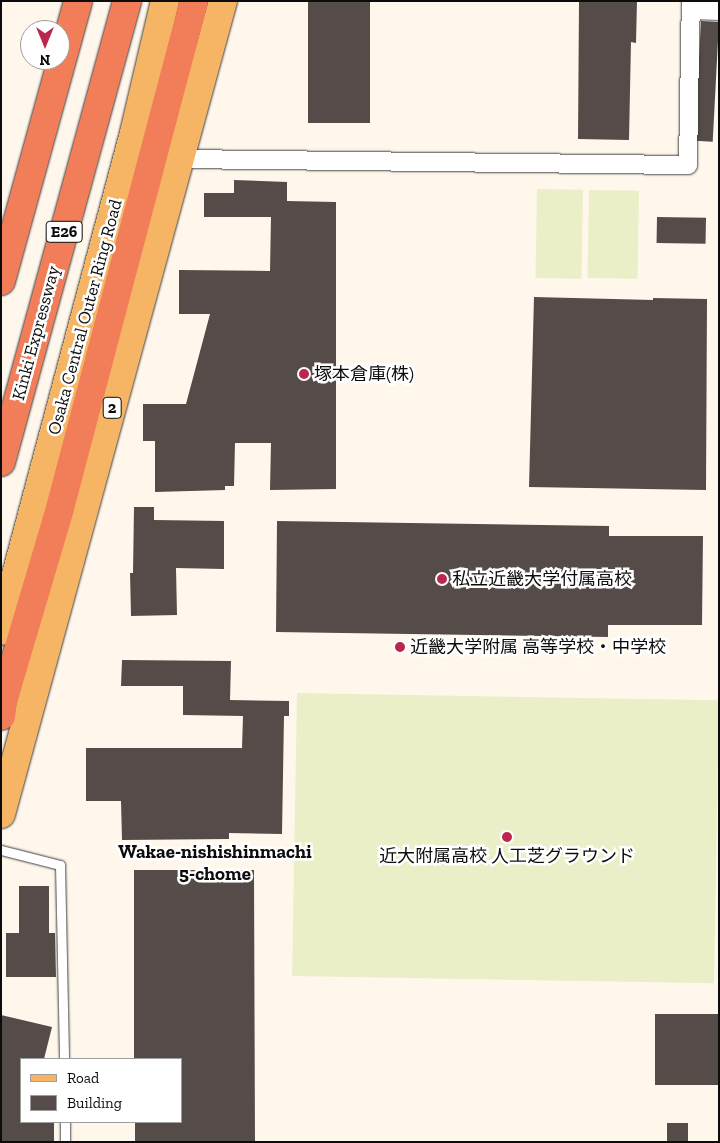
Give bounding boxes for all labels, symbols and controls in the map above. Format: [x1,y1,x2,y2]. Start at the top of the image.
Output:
north arrow [20,20,70,70]
text: N [40,51,50,68]
street label: Osaka Central Outer Ring Road [43,197,127,437]
road number: E26 [45,218,83,246]
street label: Kinki Expressway [8,263,64,403]
place label: 塚本倉庫(株) [314,363,414,385]
marker: 塚本倉庫(株) [298,368,310,380]
road number: 2 [102,394,122,422]
place label: 私立近畿大学付属高校 [452,568,632,590]
marker: 私立近畿大学付属高校 [436,573,448,585]
place label: 近畿大学附属 高等学校・中学校 [410,636,666,658]
marker: 近畿大学附属 高等学校・中学校 [394,641,406,653]
marker: 近大附属高校 人工芝グラウンド [501,831,513,843]
district label: Wakae-nishishinmachi 5-chome [118,841,312,885]
place label: 近大附属高校 人工芝グラウンド [379,845,635,867]
legend [20,1058,182,1123]
text: Road [67,1069,99,1087]
text: Building [67,1094,122,1112]

